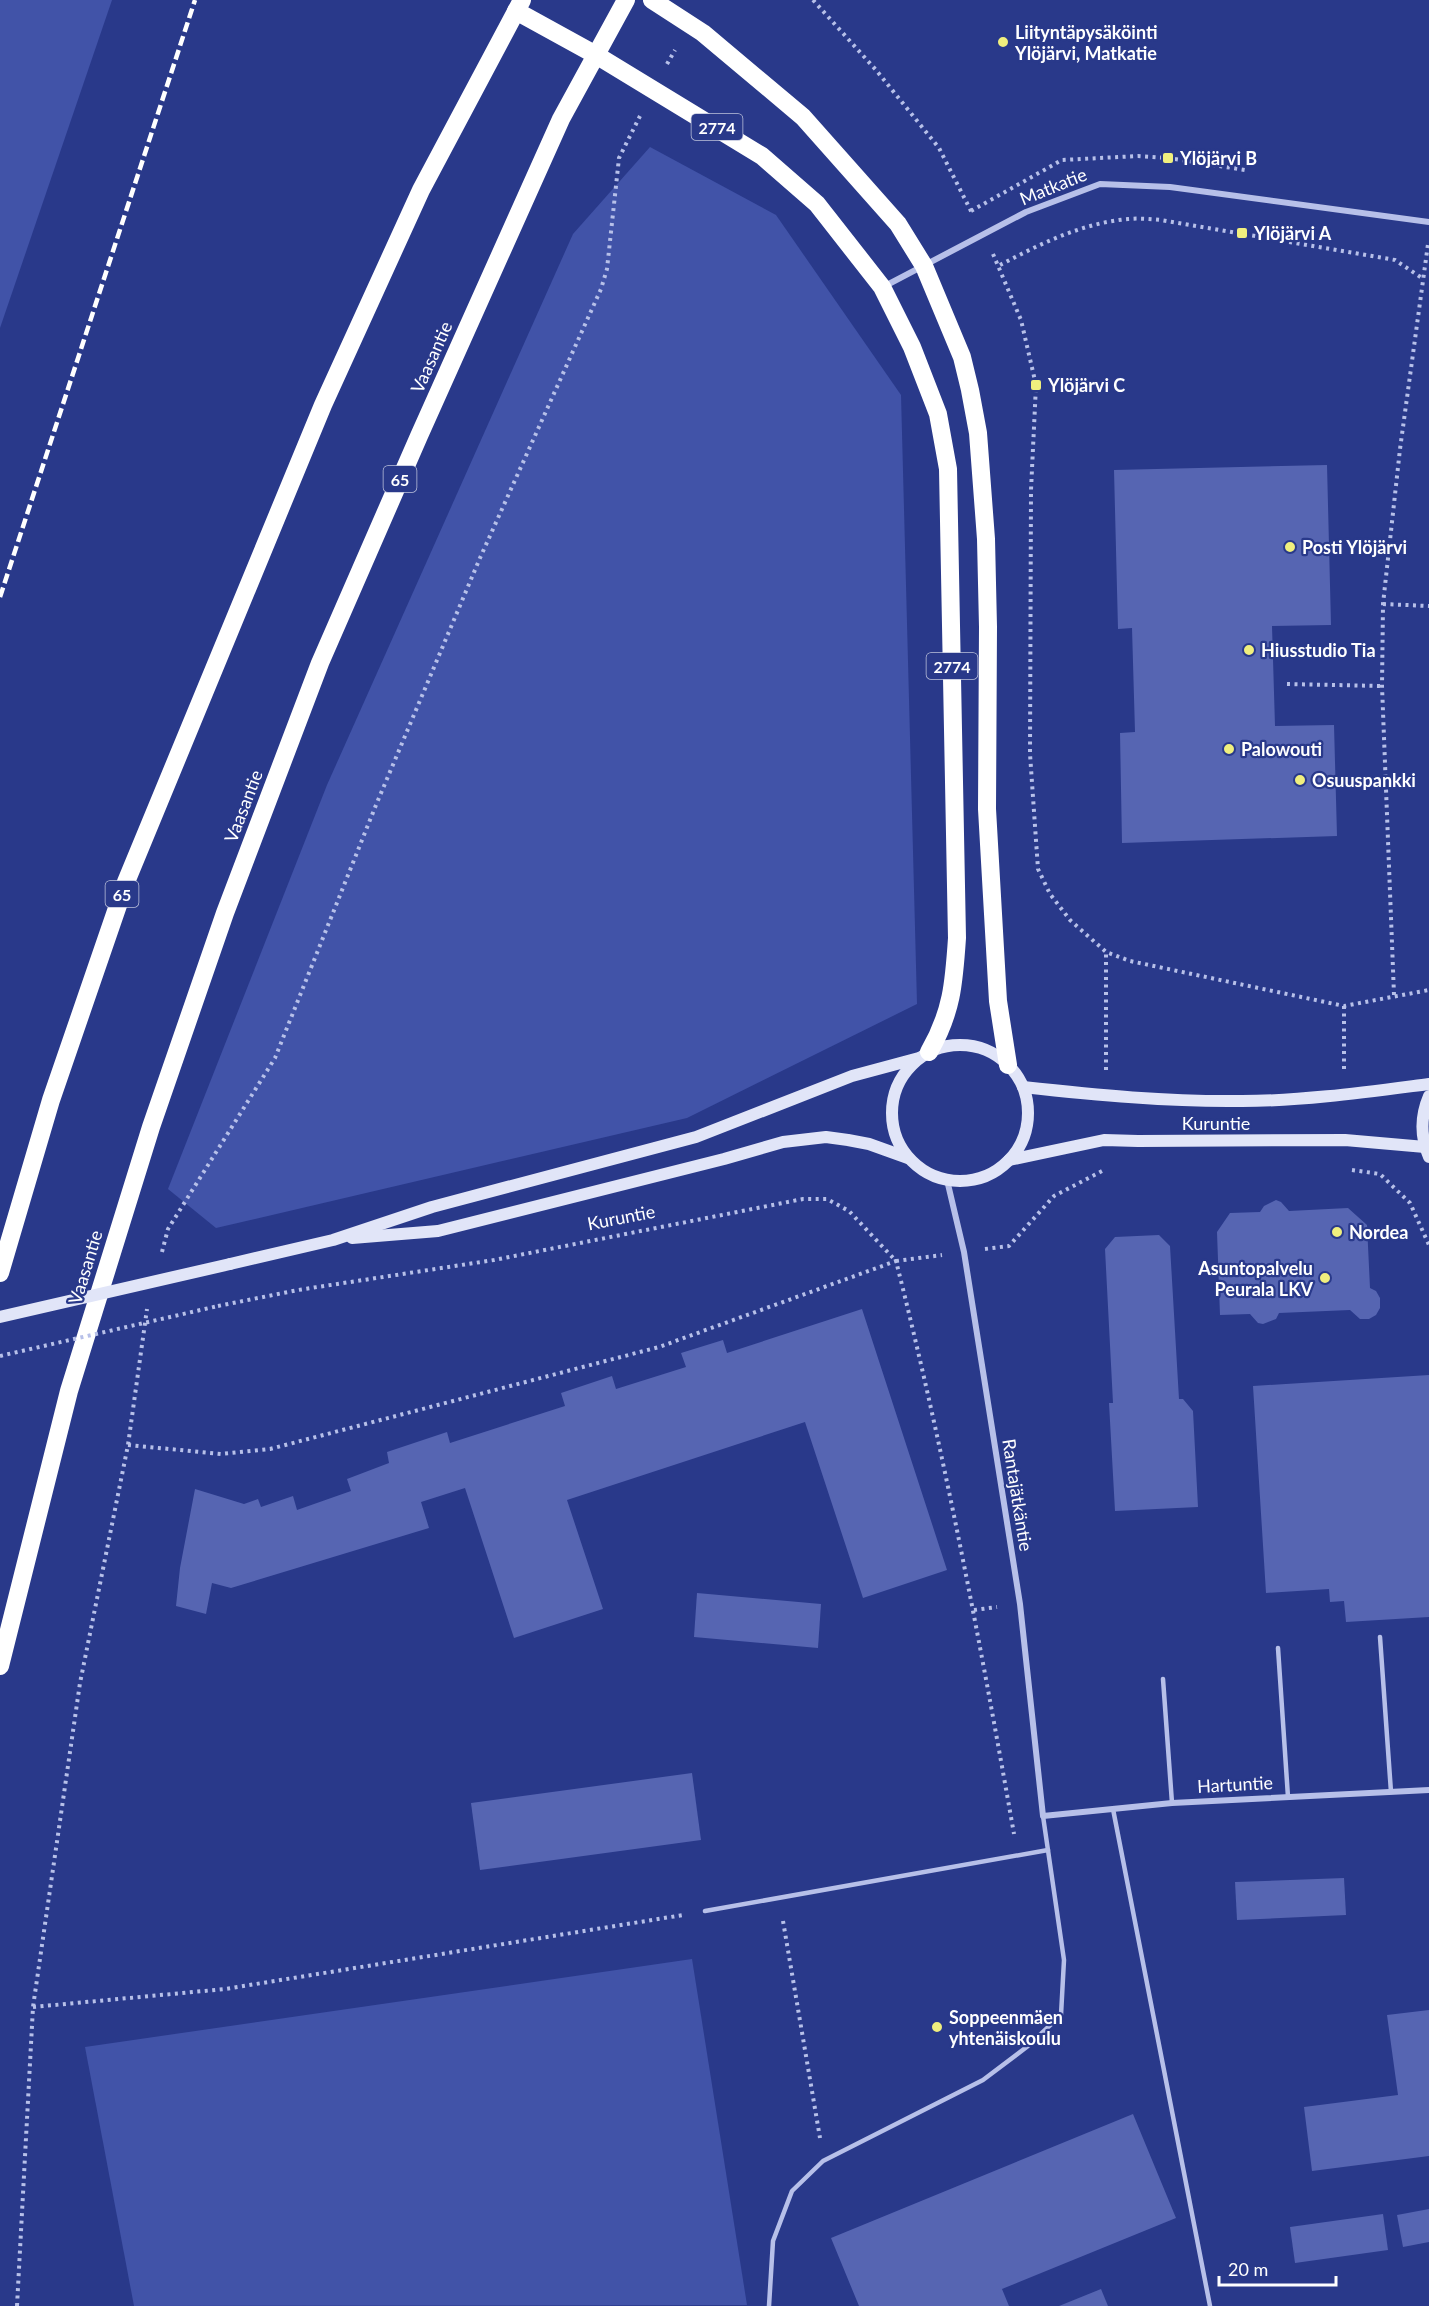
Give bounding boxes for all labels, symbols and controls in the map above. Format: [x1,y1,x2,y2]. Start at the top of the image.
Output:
place label: Liityntäpysäköinti Ylöjärvi, Matkatie [1014,21,1158,64]
marker: Liityntäpysäköinti Ylöjärvi, Matkatie [996,35,1010,49]
road number: 2774 [692,114,742,140]
place label: Ylöjärvi B [1179,147,1257,169]
marker: Ylöjärvi B [1161,151,1175,165]
street label: Matkatie [1016,163,1090,209]
place label: Ylöjärvi A [1253,222,1332,244]
marker: Ylöjärvi A [1235,226,1249,240]
street label: Vaasantie [405,318,457,396]
place label: Ylöjärvi C [1047,374,1125,396]
marker: Ylöjärvi C [1029,378,1043,392]
road number: 65 [384,466,416,492]
place label: Posti Ylöjärvi [1302,536,1407,558]
marker: Posti Ylöjärvi [1283,540,1297,554]
place label: Hiusstudio Tia [1261,639,1376,661]
marker: Hiusstudio Tia [1242,643,1256,657]
road number: 2774 [926,653,978,679]
place label: Palowouti [1241,738,1322,760]
marker: Palowouti [1222,742,1236,756]
street label: Vaasantie [219,767,267,845]
place label: Osuuspankki [1312,769,1416,791]
marker: Osuuspankki [1293,773,1307,787]
road number: 65 [106,881,138,907]
street label: Kuruntie [1182,1112,1250,1134]
street label: Kuruntie [585,1200,657,1234]
place label: Nordea [1349,1221,1408,1243]
marker: Nordea [1330,1225,1344,1239]
street label: Vaasantie [63,1227,107,1307]
place label: Asuntopalvelu Peurala LKV [1197,1257,1313,1300]
marker: Asuntopalvelu Peurala LKV [1318,1271,1332,1285]
street label: Rantajätkäntie [998,1437,1038,1553]
street label: Hartuntie [1196,1771,1274,1797]
place label: Soppeenmäen yhtenäiskoulu [949,2006,1063,2049]
marker: Soppeenmäen yhtenäiskoulu [930,2020,944,2034]
scale bar [1219,2249,1336,2287]
text: 20 m [1228,2258,1268,2280]

